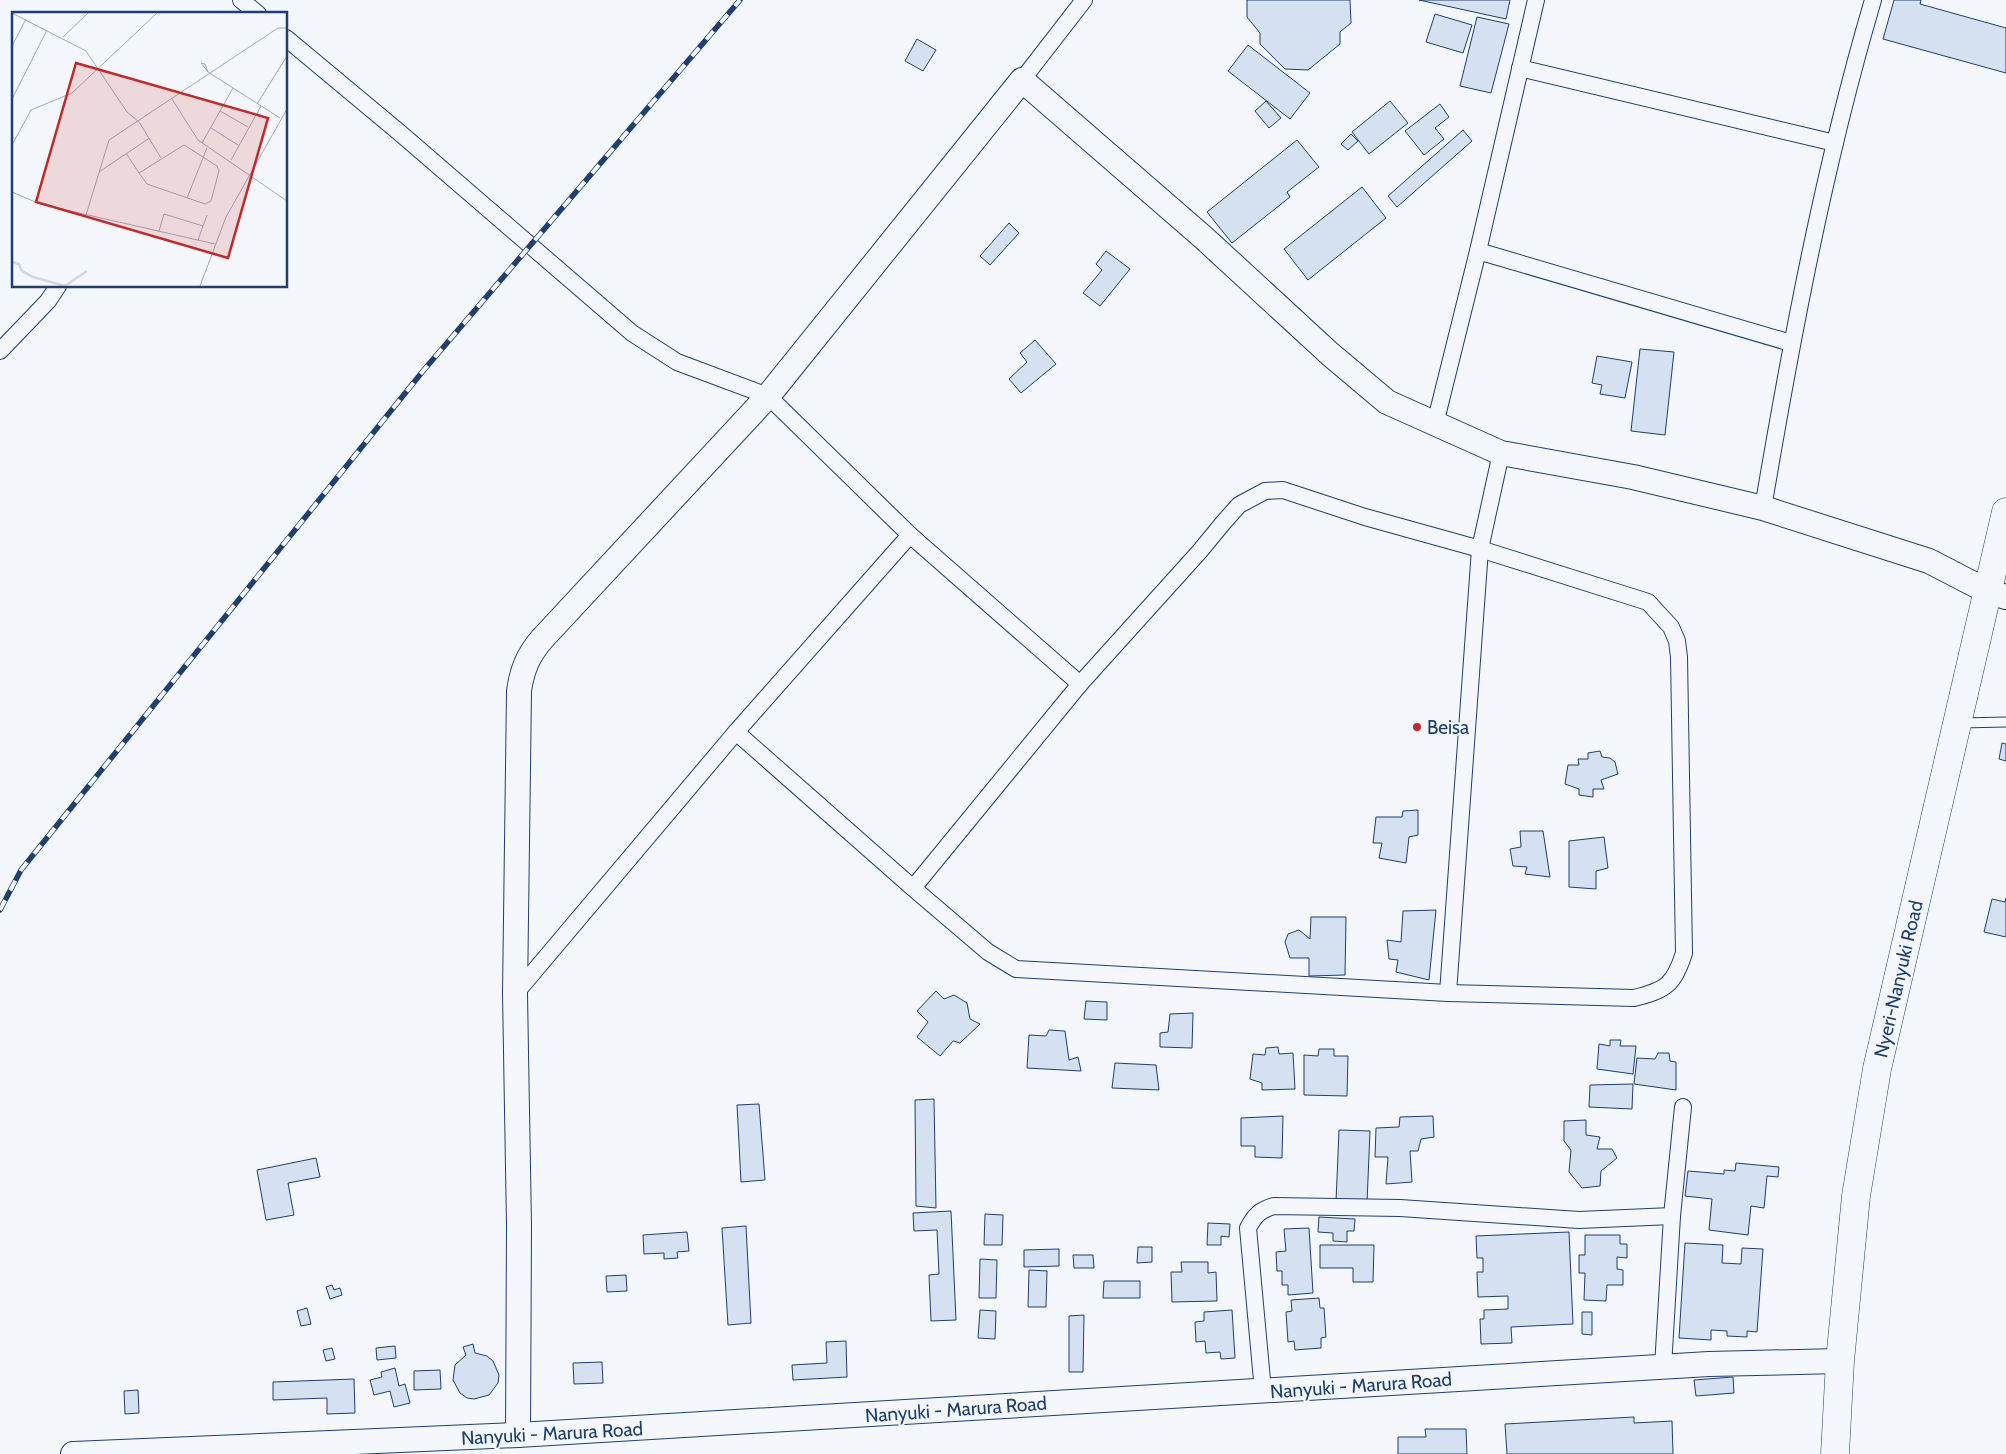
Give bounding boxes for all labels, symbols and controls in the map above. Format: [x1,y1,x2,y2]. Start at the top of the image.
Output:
inset map [12,12,288,288]
place label: Beisa [1427,716,1469,739]
marker: Beisa [1411,721,1423,733]
street label: Nyeri-Nanyuki Road [1869,898,1928,1060]
street label: Nanyuki - Marura Road [1269,1368,1453,1403]
street label: Nanyuki - Marura Road [864,1392,1048,1427]
street label: Nanyuki - Marura Road [460,1417,644,1450]

